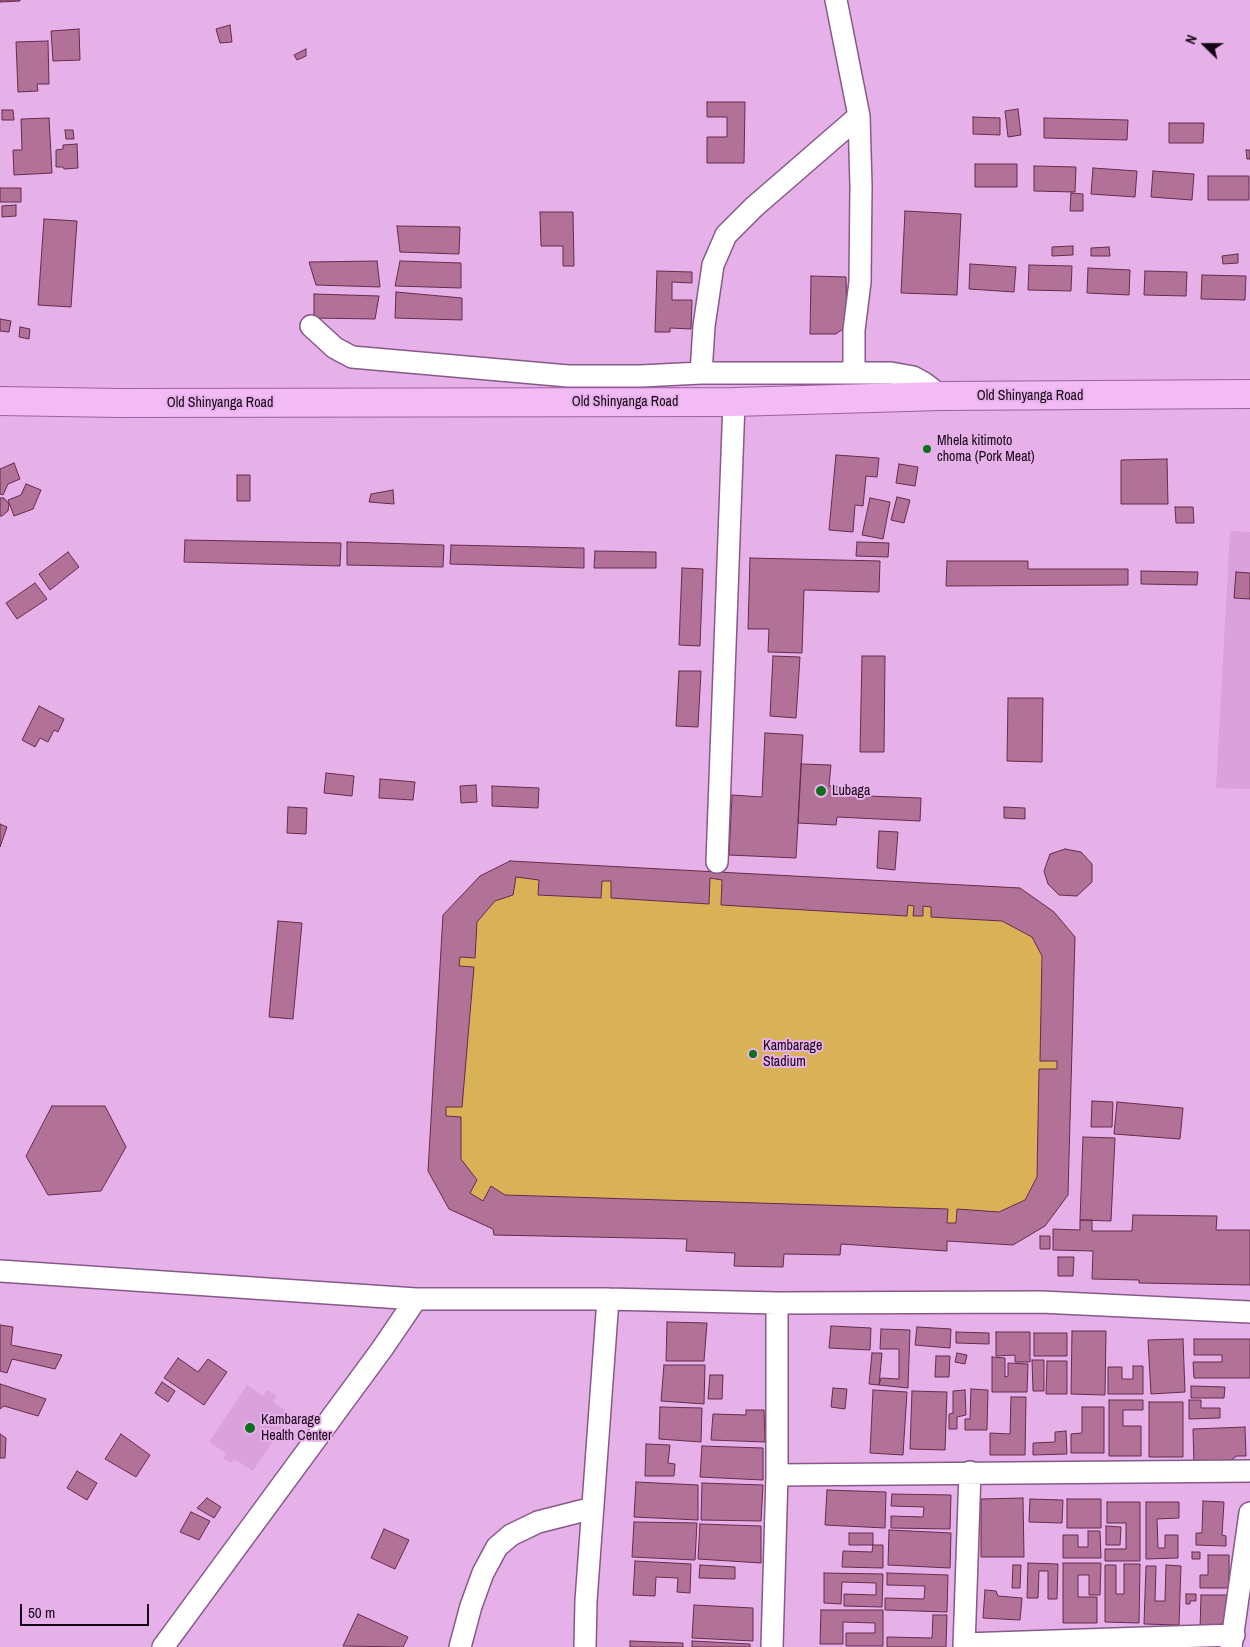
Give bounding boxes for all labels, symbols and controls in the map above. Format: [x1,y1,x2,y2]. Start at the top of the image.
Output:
north arrow [1180,20,1230,70]
text: N [1181,32,1201,47]
street label: Old Shinyanga Road [977,388,1083,404]
street label: Old Shinyanga Road [572,394,678,410]
street label: Old Shinyanga Road [167,395,273,411]
place label: Mhela kitimoto choma (Pork Meat) [937,433,1035,466]
marker: Mhela kitimoto choma (Pork Meat) [921,443,933,455]
place label: Lubaga [832,783,870,799]
marker: Lubaga [814,784,828,798]
place label: Kambarage Stadium [763,1038,822,1070]
marker: Kambarage Stadium [747,1048,759,1060]
place label: Kambarage Health Center [261,1412,332,1444]
marker: Kambarage Health Center [243,1421,257,1435]
scale bar [22,1594,151,1626]
text: 50 m [28,1602,55,1623]

